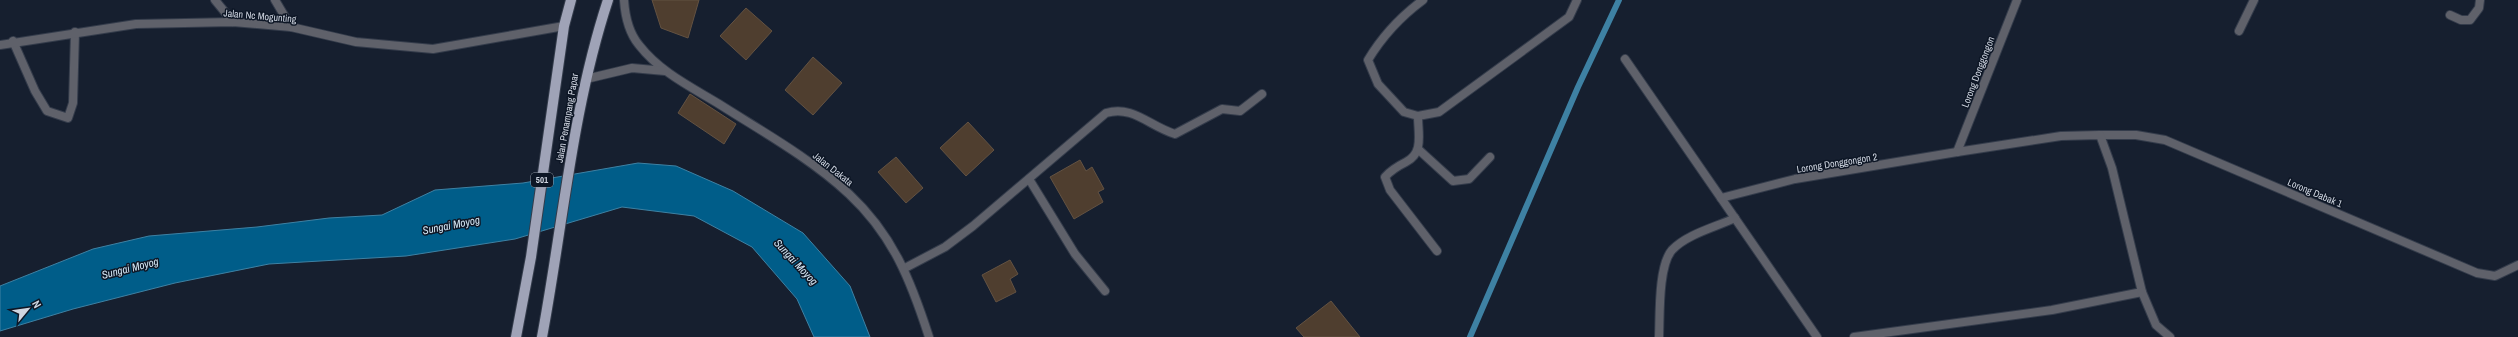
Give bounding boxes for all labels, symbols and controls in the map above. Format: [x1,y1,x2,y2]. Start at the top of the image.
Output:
street label: Jalan Nc Mogunting [223,6,297,26]
street label: Lorong Donggongon [1959,35,1997,109]
street label: Jalan Penampang Papar [553,72,581,164]
street label: Jalan Dakata [810,149,856,189]
street label: Lorong Donggongon 2 [1796,150,1879,176]
road number: 501 [531,173,553,187]
street label: Lorong Dabak 1 [2286,176,2345,211]
water label: Sungai Moyog [421,213,481,237]
water label: Sungai Moyog [771,236,821,288]
water label: Sungai Moyog [100,254,160,282]
north arrow [8,289,48,329]
text: N [29,298,44,310]

